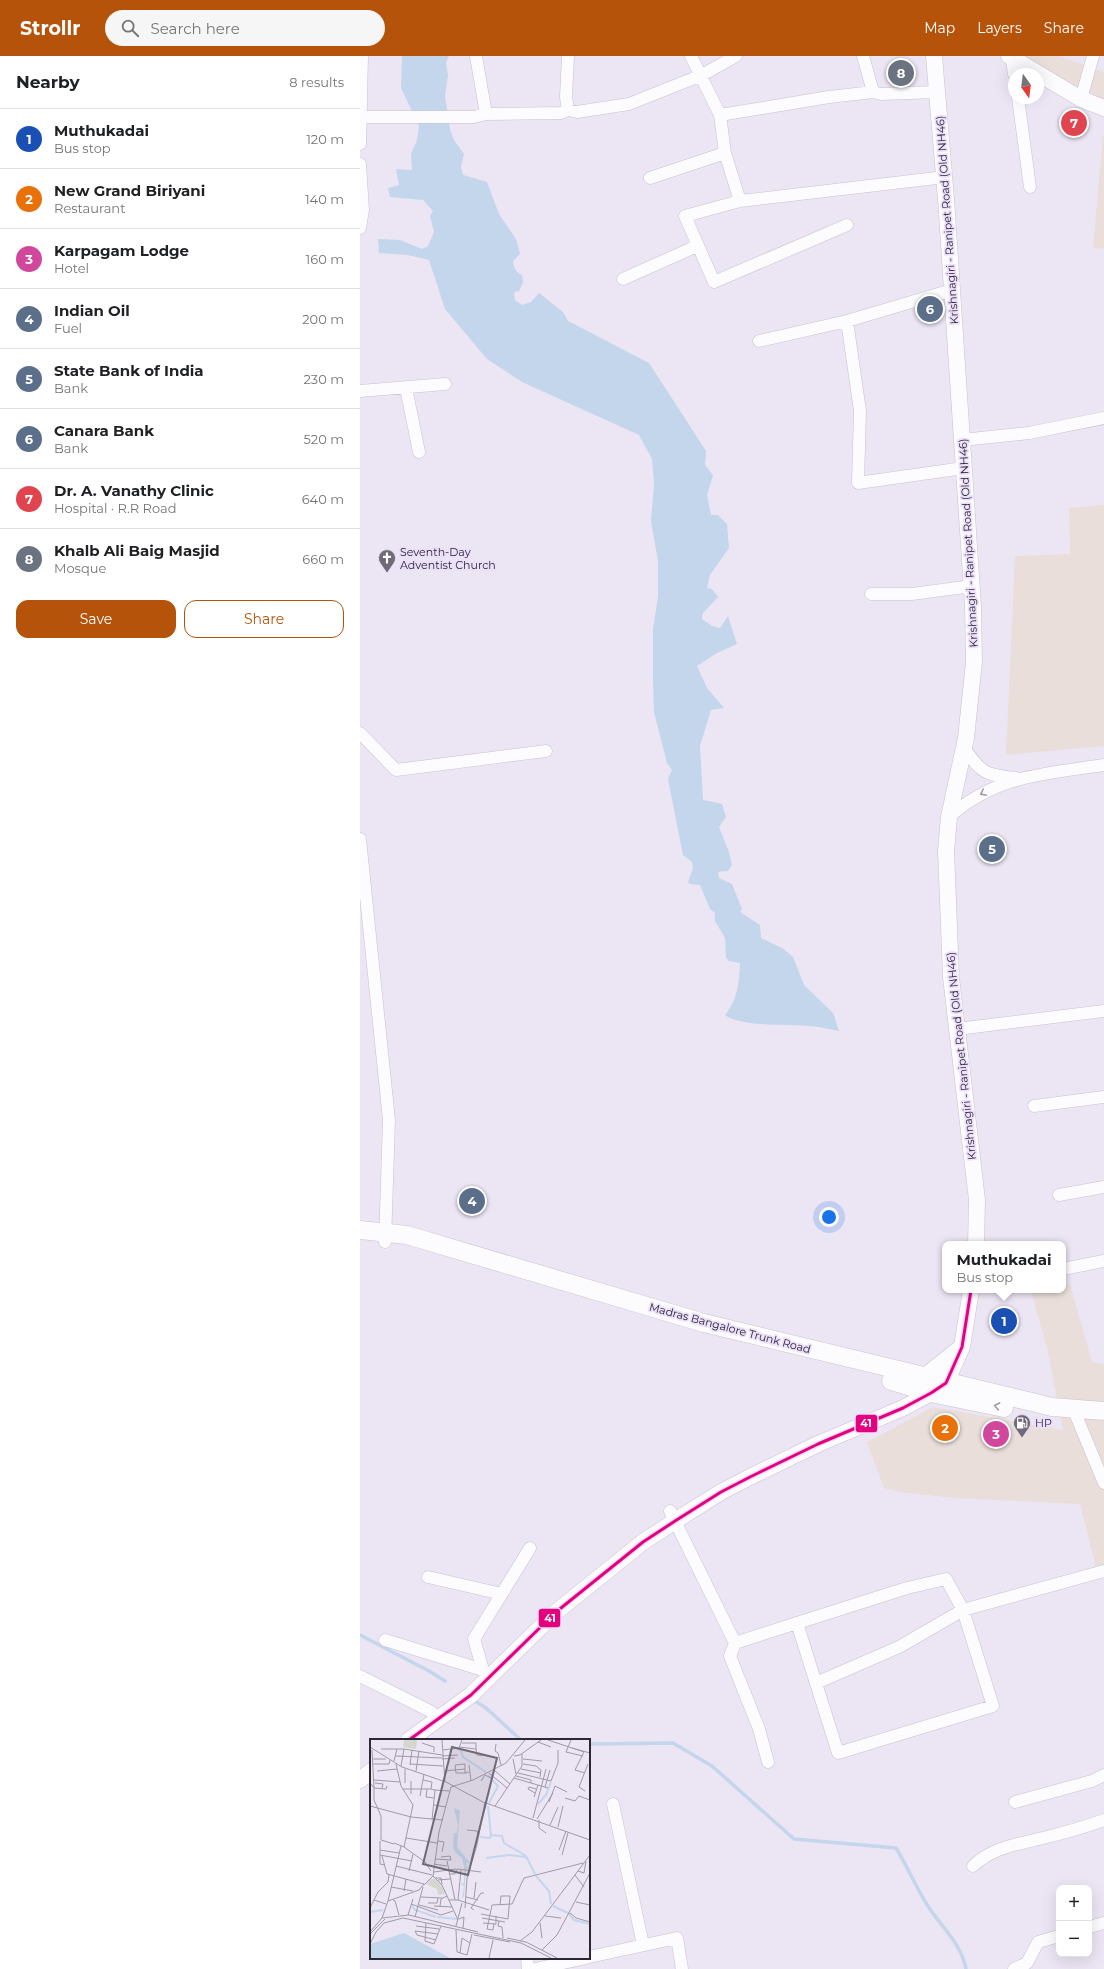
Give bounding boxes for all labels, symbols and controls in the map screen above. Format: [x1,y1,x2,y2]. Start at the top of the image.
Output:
search box [105,10,385,46]
text: Strollr [20,17,81,40]
icon: search [119,17,141,39]
text: Search here [151,19,240,38]
text: Map [924,19,955,37]
text: Layers [977,19,1022,37]
text: Share [1044,19,1084,37]
pin: 8 [888,58,914,88]
north arrow [1008,68,1044,104]
text: Nearby [16,72,80,92]
text: 8 results [289,74,344,90]
pin: 7 [1061,108,1087,138]
street label: Krishnagiri - Ranipet Road (Old NH46) [933,115,961,325]
text: Muthukadai [54,121,149,140]
text: 1 [26,131,32,147]
text: 120 m [306,131,344,147]
text: Bus stop [54,140,111,156]
text: New Grand Biriyani [54,181,205,200]
text: 2 [25,191,33,207]
text: 140 m [305,191,344,207]
text: Restaurant [54,200,125,216]
text: Karpagam Lodge [54,241,189,260]
text: 3 [25,251,33,267]
text: 160 m [306,251,344,267]
text: Hotel [54,260,89,276]
pin: 6 [917,294,943,324]
text: Indian Oil [54,301,130,320]
text: 4 [25,311,33,327]
text: 200 m [302,311,344,327]
text: Fuel [54,320,82,336]
text: State Bank of India [54,361,204,380]
text: 5 [25,371,33,387]
text: 230 m [303,371,344,387]
text: Bank [54,380,88,396]
text: Canara Bank [54,421,154,440]
text: 6 [25,431,33,447]
text: 520 m [304,431,344,447]
street label: Krishnagiri - Ranipet Road (Old NH46) [956,438,980,648]
text: Bank [54,440,88,456]
text: Dr. A. Vanathy Clinic [54,481,214,500]
text: 7 [25,491,33,507]
text: 640 m [302,491,344,507]
text: Hospital · R.R Road [54,500,177,516]
text: Khalb Ali Baig Masjid [54,541,220,560]
place label: Seventh-Day Adventist Church [400,545,496,572]
church icon: Seventh-Day Adventist Church [377,548,397,573]
text: 8 [25,551,33,567]
text: 660 m [302,551,344,567]
text: Mosque [54,560,106,576]
button: Save [16,600,176,638]
button: Share [184,600,344,638]
one-way arrow [980,788,987,796]
pin: 5 [979,834,1005,864]
street label: Krishnagiri - Ranipet Road (Old NH46) [943,951,979,1161]
pin: 4 [459,1186,485,1216]
your location [819,1207,839,1227]
popup [942,1241,1066,1293]
text: Muthukadai [957,1250,1051,1269]
text: Bus stop [957,1269,1013,1285]
street label: Madras Bangalore Trunk Road [648,1300,812,1356]
pin: 1 [991,1306,1017,1336]
one-way arrow [994,1402,1000,1411]
pin: 2 [932,1413,958,1443]
fuel station icon: HP [1012,1413,1032,1438]
line badge: 41 [855,1414,878,1433]
text: 41 [860,1416,872,1430]
place label: HP [1035,1416,1052,1430]
pin: 3 [983,1419,1009,1449]
line badge: 41 [538,1608,561,1628]
text: 41 [544,1611,556,1625]
inset map [370,1739,590,1959]
map controls [1056,1885,1092,1957]
button: + [1056,1885,1092,1921]
button: − [1056,1921,1092,1957]

